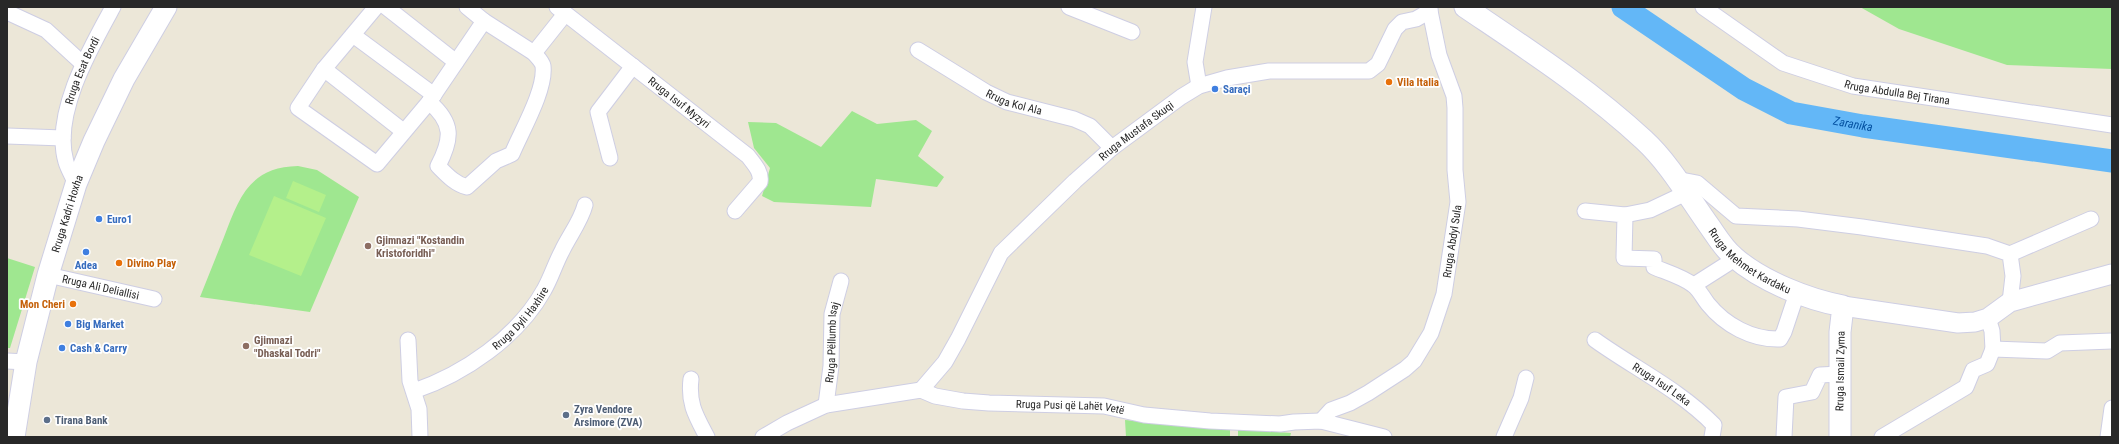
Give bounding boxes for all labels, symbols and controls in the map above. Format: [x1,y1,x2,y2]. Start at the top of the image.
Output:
street label: Rruga Esat Bordi [63,35,103,106]
street label: Rruga Isuf Myzyri [645,74,713,131]
place label: Vila Italia [1397,76,1439,89]
marker: Vila Italia [1384,77,1394,87]
street label: Rruga Abdulla Bej Tirana [1843,78,1951,108]
place label: Saraçi [1223,83,1251,96]
marker: Saraçi [1210,84,1220,94]
street label: Rruga Kol Ala [984,87,1043,118]
street label: Rruga Mustafa Skuqi [1096,99,1176,164]
water label: Zaranika [1831,114,1874,134]
street label: Rruga Kadri Hoxha [49,173,86,254]
street label: Rruga Abdyl Sula [1441,204,1464,279]
place label: Euro1 [107,213,132,226]
marker: Euro1 [94,214,104,224]
street label: Rruga Mehmet Kardaku [1706,226,1793,297]
place label: Gjimnazi "Kostandin Kristoforidhi" [376,234,465,260]
marker: Gjimnazi "Kostandin Kristoforidhi" [363,241,373,251]
marker: Adea [81,247,91,257]
place label: Divino Play [127,257,176,270]
marker: Divino Play [114,258,124,268]
place label: Adea [75,259,97,272]
street label: Rruga Ali Deliallisi [61,272,140,302]
street label: Rruga Dyli Haxhire [490,285,551,353]
place label: Mon Cheri [20,298,65,311]
marker: Mon Cheri [68,299,78,309]
street label: Rruga Pëllumb Isaj [823,301,842,384]
place label: Big Market [76,318,125,331]
marker: Big Market [63,319,73,329]
street label: Rruga Ismail Zyma [1833,331,1848,411]
place label: Gjimnazi "Dhaskal Todri" [254,334,321,360]
marker: Gjimnazi "Dhaskal Todri" [241,341,251,351]
place label: Cash & Carry [70,342,127,355]
marker: Cash & Carry [57,343,67,353]
street label: Rruga Isuf Leka [1630,360,1693,409]
street label: Rruga Pusi që Lahët Vetë [1016,398,1126,417]
place label: Zyra Vendore Arsimore (ZVA) [574,403,642,429]
marker: Zyra Vendore Arsimore (ZVA) [561,410,571,420]
place label: Tirana Bank [55,414,108,427]
marker: Tirana Bank [42,415,52,425]

